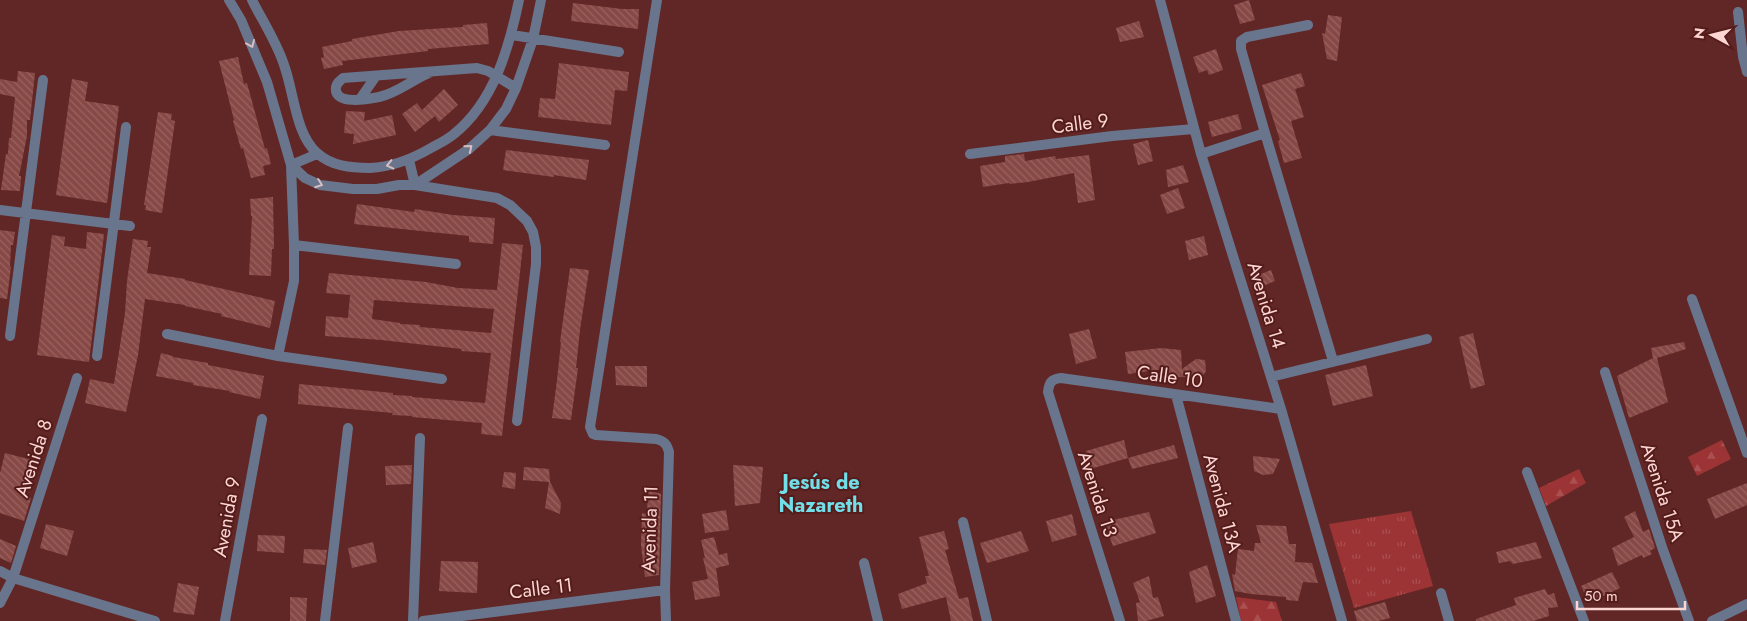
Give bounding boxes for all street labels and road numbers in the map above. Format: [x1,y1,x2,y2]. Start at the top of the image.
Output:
street label: Calle 9 [1050,107,1110,140]
street label: Avenida 14 [1241,258,1293,352]
street label: Calle 10 [1135,359,1205,394]
street label: Avenida 8 [8,416,59,501]
street label: Avenida 15A [1634,440,1691,545]
street label: Avenida 13 [1071,448,1124,541]
street label: Avenida 13A [1196,451,1249,556]
street label: Avenida 9 [206,475,247,559]
street label: Avenida 11 [634,485,665,573]
street label: Calle 11 [508,571,574,606]

